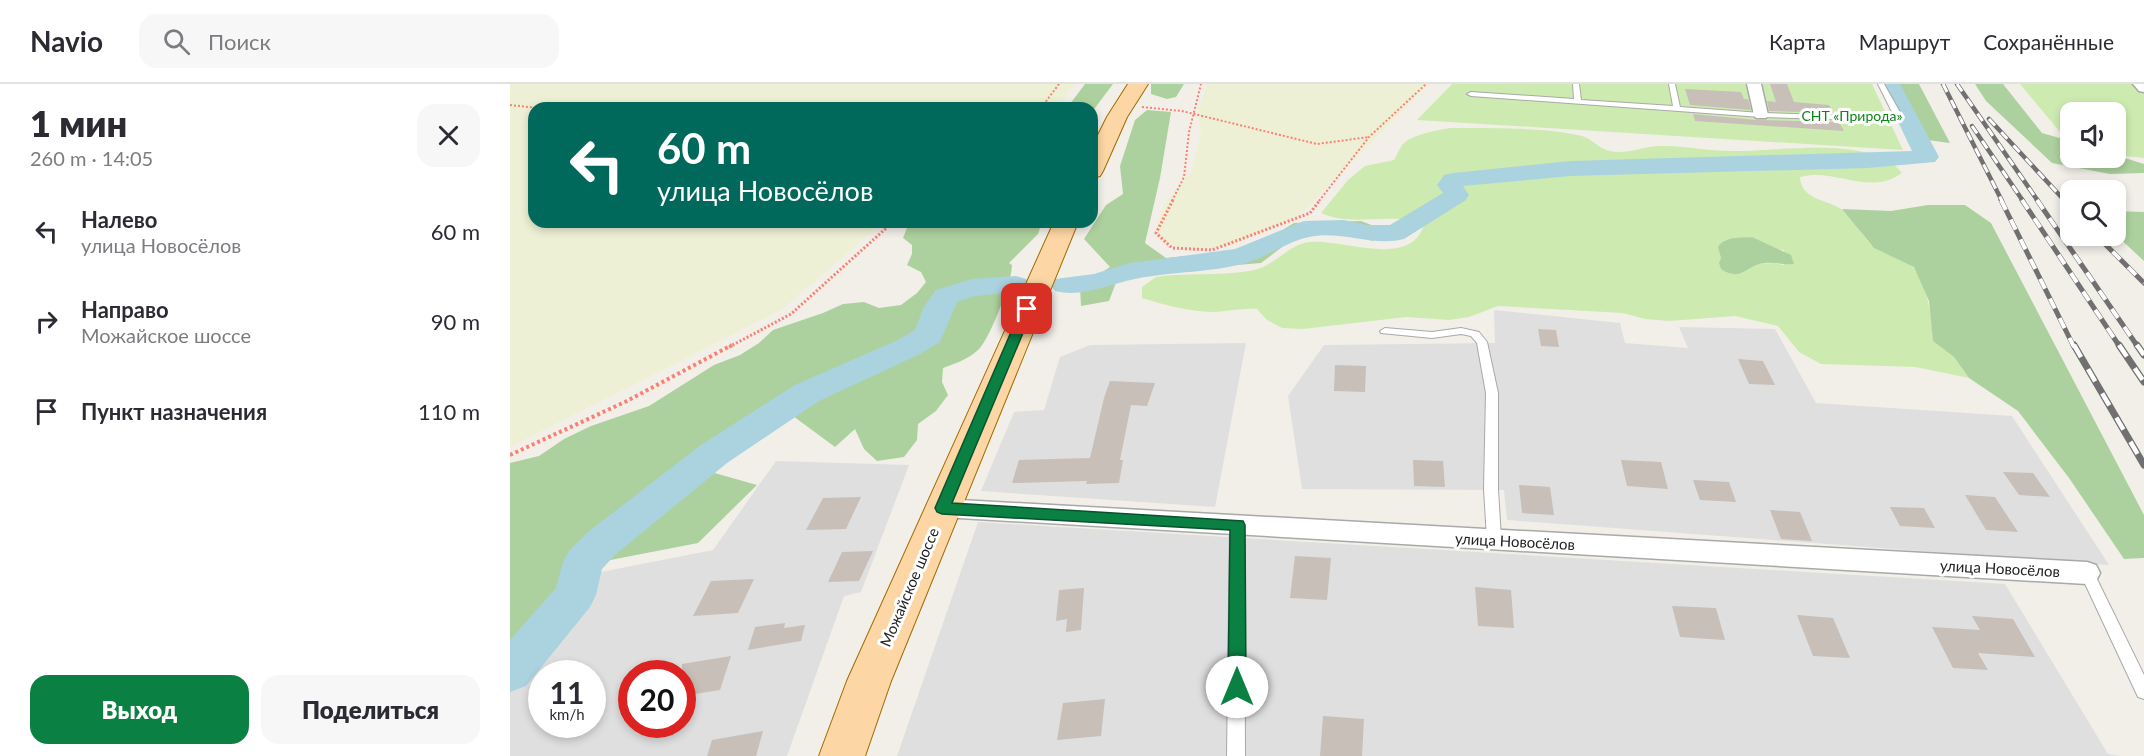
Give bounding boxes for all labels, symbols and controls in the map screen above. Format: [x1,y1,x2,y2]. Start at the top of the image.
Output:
search box [139,14,559,68]
text: Navio [30,24,103,58]
icon: search [160,25,193,58]
text: Поиск [208,28,271,55]
text: Карта [1769,29,1826,54]
text: Маршрут [1859,29,1950,54]
text: Сохранённые [1983,29,2114,54]
text: 1 мин [30,101,127,145]
map controls [2060,102,2126,246]
button: sound [2060,102,2126,168]
button: close [417,104,480,167]
park label: СНТ «Природа» [1801,107,1903,124]
text: 60 m [657,123,751,173]
icon: left [558,126,636,204]
text: 260 m · 14:05 [30,146,153,170]
text: улица Новосёлов [657,174,873,207]
button: search [2060,180,2126,246]
text: Налево [81,206,157,233]
icon: left [30,215,63,248]
text: 60 m [431,218,480,245]
text: улица Новосёлов [81,233,241,257]
pin [1001,283,1052,334]
icon: arrive [1010,292,1043,325]
text: Направо [81,296,169,323]
icon: right [30,305,63,338]
text: 90 m [431,308,480,335]
text: Можайское шоссе [81,323,251,347]
icon: arrive [30,395,63,428]
text: Пункт назначения [81,398,267,425]
text: 110 m [418,398,480,425]
street label: Можайское шоссе [876,525,942,649]
street label: улица Новосёлов [1455,529,1575,553]
street label: улица Новосёлов [1940,556,2060,580]
position arrow [1205,655,1269,719]
speed limit sign: 20 [618,660,696,738]
text: 11 [550,674,584,710]
button: Выход [30,675,249,744]
button: Поделиться [261,675,480,744]
text: km/h [549,705,585,723]

